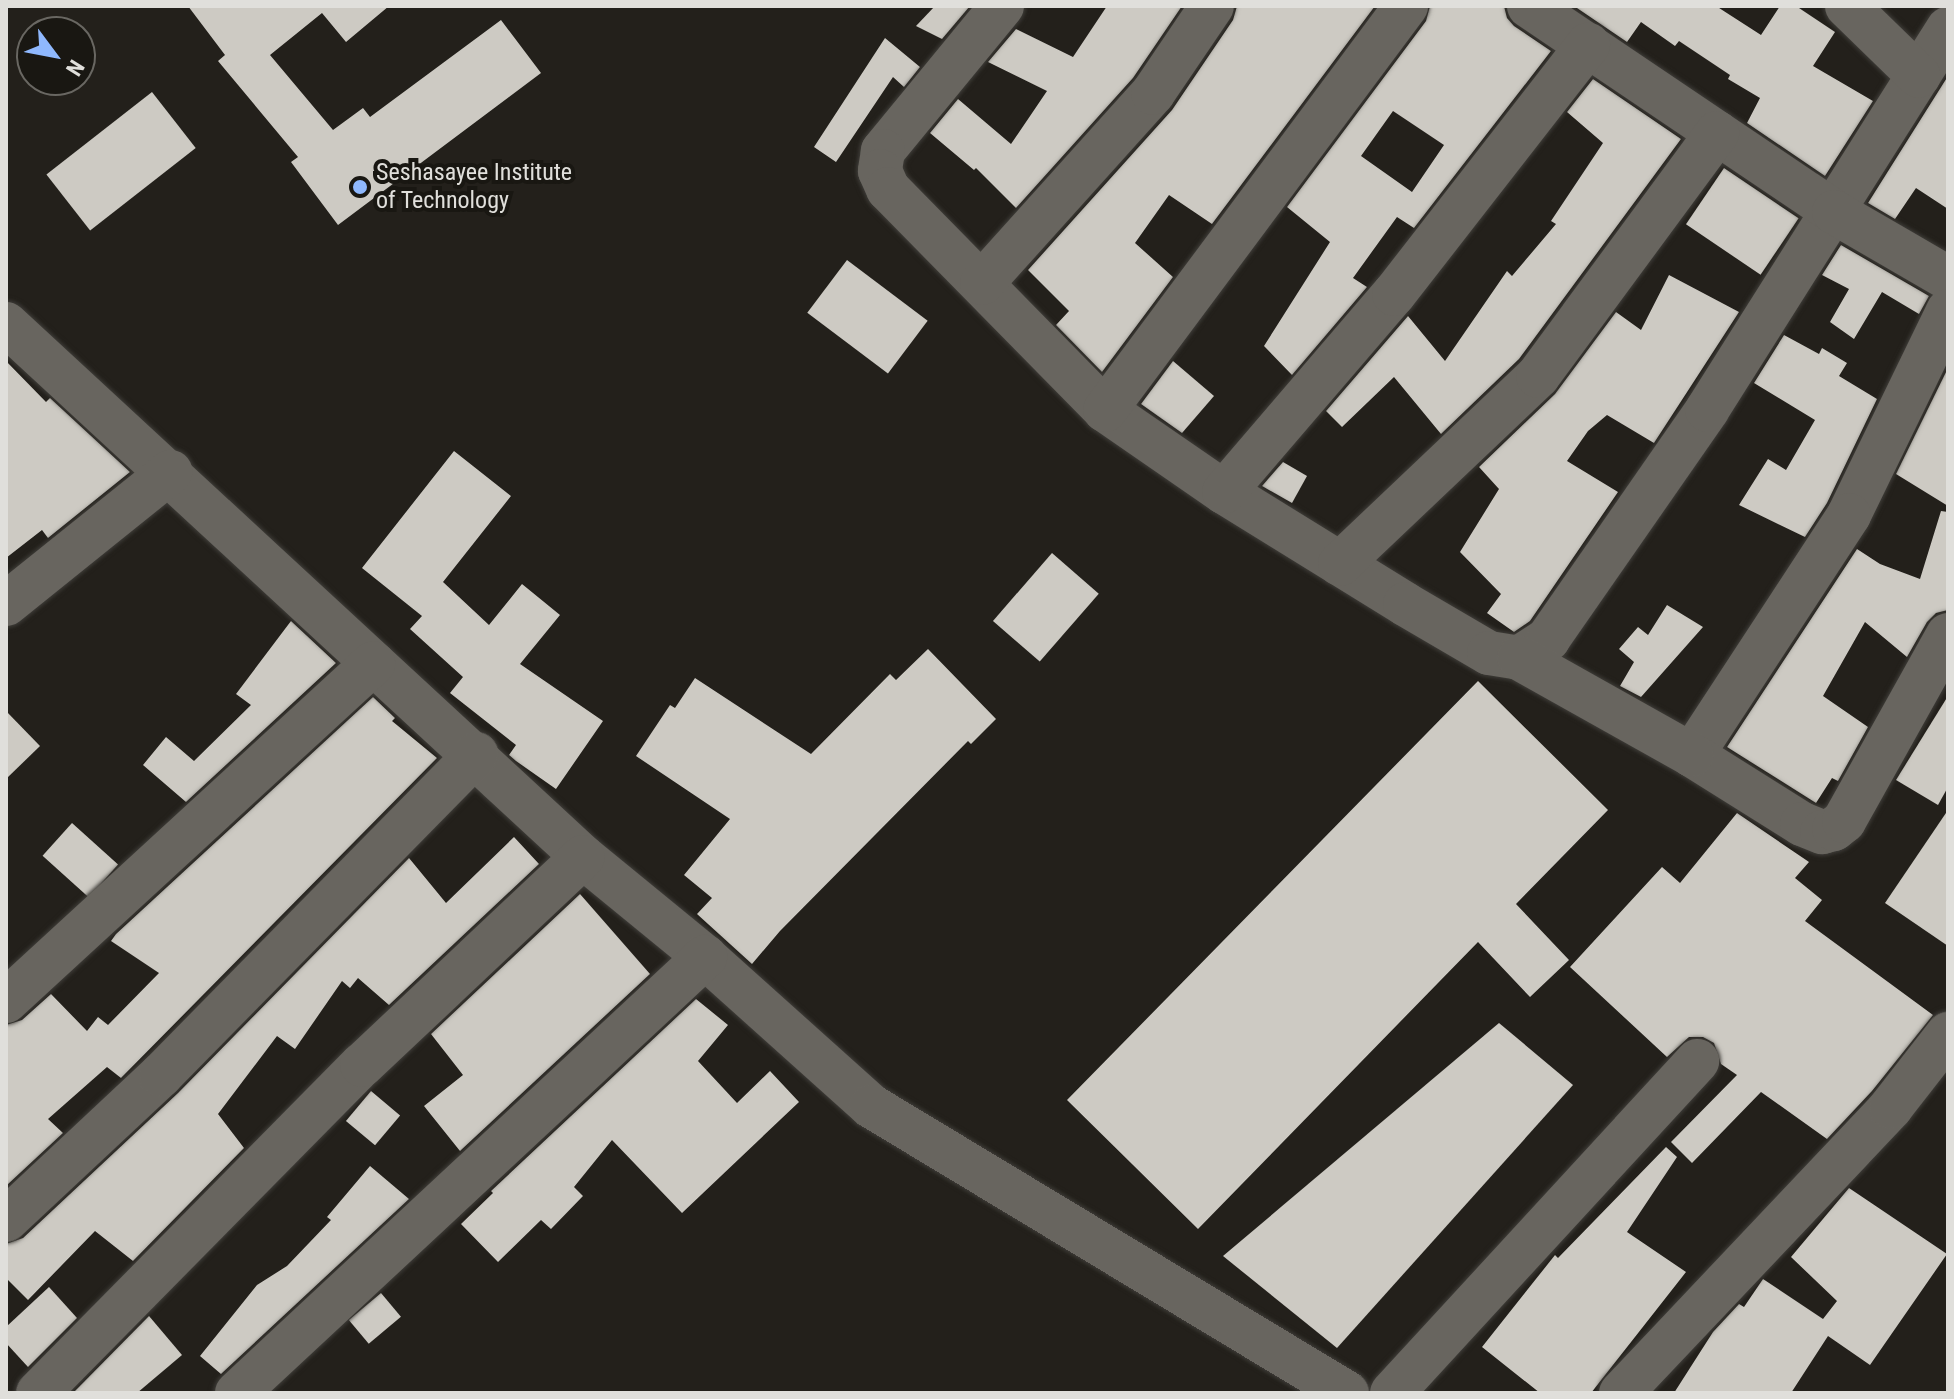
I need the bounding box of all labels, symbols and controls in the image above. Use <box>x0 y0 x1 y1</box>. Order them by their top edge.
north arrow <box>16 16 96 96</box>
text: N <box>61 56 89 80</box>
place label: Seshasayee Institute of Technology <box>376 159 572 215</box>
marker: Seshasayee Institute of Technology <box>351 178 369 196</box>

